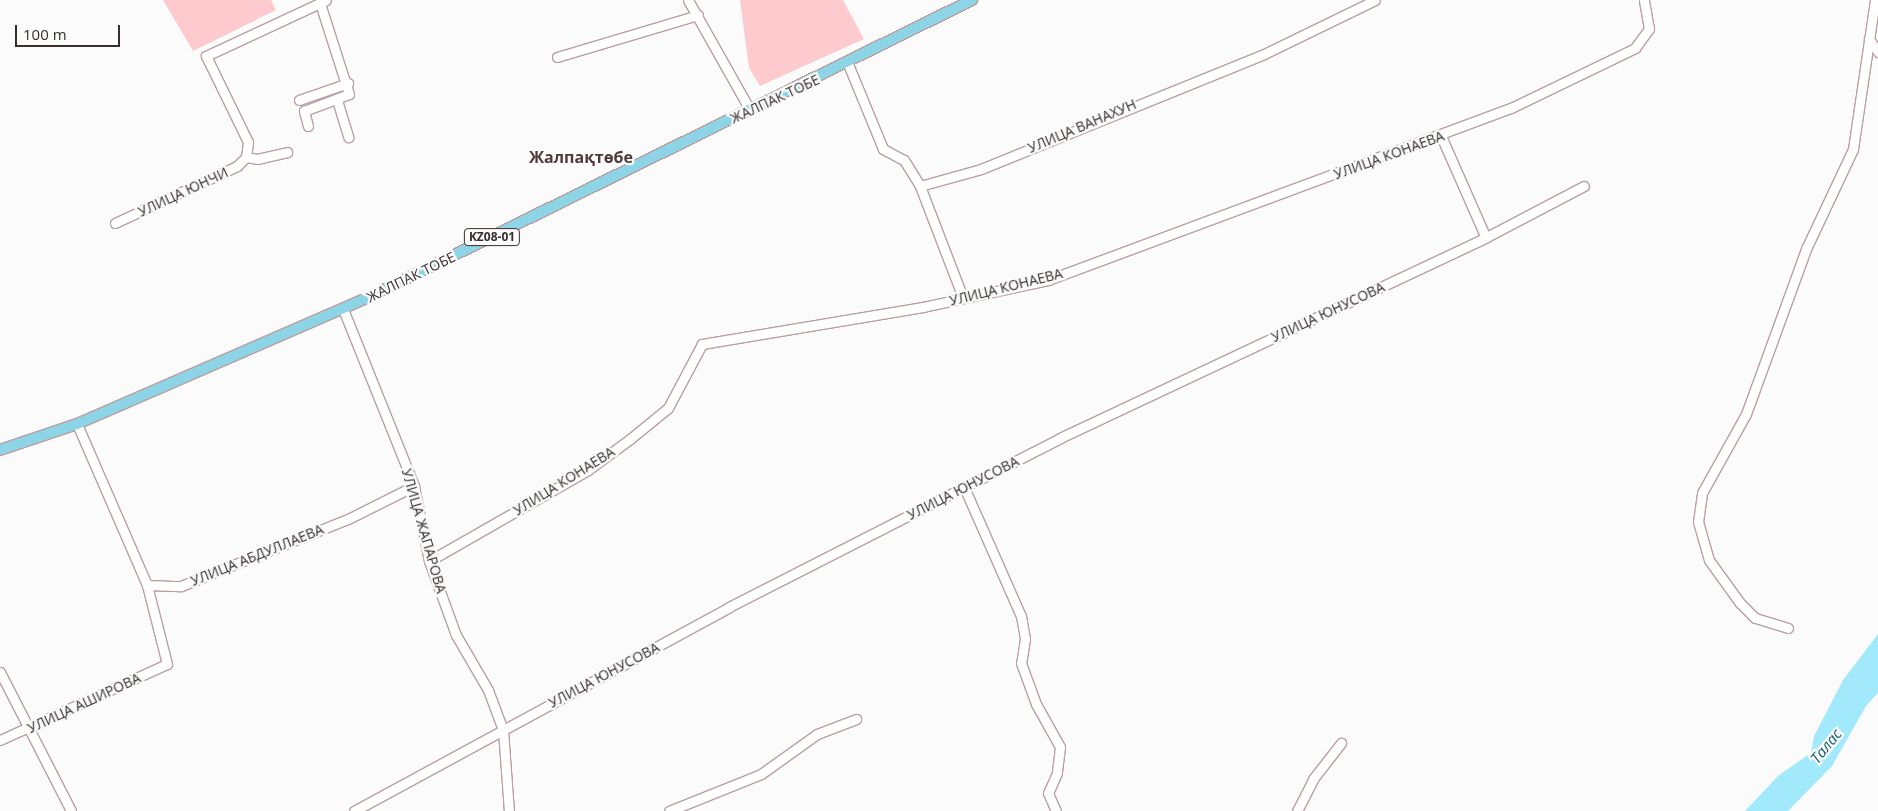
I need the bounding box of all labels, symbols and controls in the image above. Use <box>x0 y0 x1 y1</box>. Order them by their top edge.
scale bar <box>18 15 122 47</box>
text: 100 m <box>23 24 67 44</box>
street label: ЖАЛПАК ТОБЕ <box>728 71 822 127</box>
street label: УЛИЦА ВАНАХУН <box>1025 96 1139 156</box>
street label: УЛИЦА КОНАЕВА <box>1332 127 1446 183</box>
district label: Жалпақтөбе <box>529 147 633 167</box>
street label: УЛИЦА ЮНЧИ <box>135 164 231 220</box>
road number: KZ08-01 <box>463 228 521 246</box>
street label: ЖАЛПАК ТОБЕ <box>364 248 458 306</box>
street label: УЛИЦА КОНАЕВА <box>948 265 1064 309</box>
street label: УЛИЦА ЮНУСОВА <box>1269 278 1387 346</box>
street label: УЛИЦА КОНАЕВА <box>510 443 618 519</box>
street label: УЛИЦА ЮНУСОВА <box>904 453 1022 523</box>
street label: УЛИЦА ЖАПАРОВА <box>398 467 450 595</box>
street label: УЛИЦА АБДУЛЛАЕВА <box>188 521 326 589</box>
street label: УЛИЦА ЮНУСОВА <box>546 639 662 711</box>
street label: УЛИЦА АШИРОВА <box>25 669 143 737</box>
water label: Талас <box>1807 725 1845 767</box>

